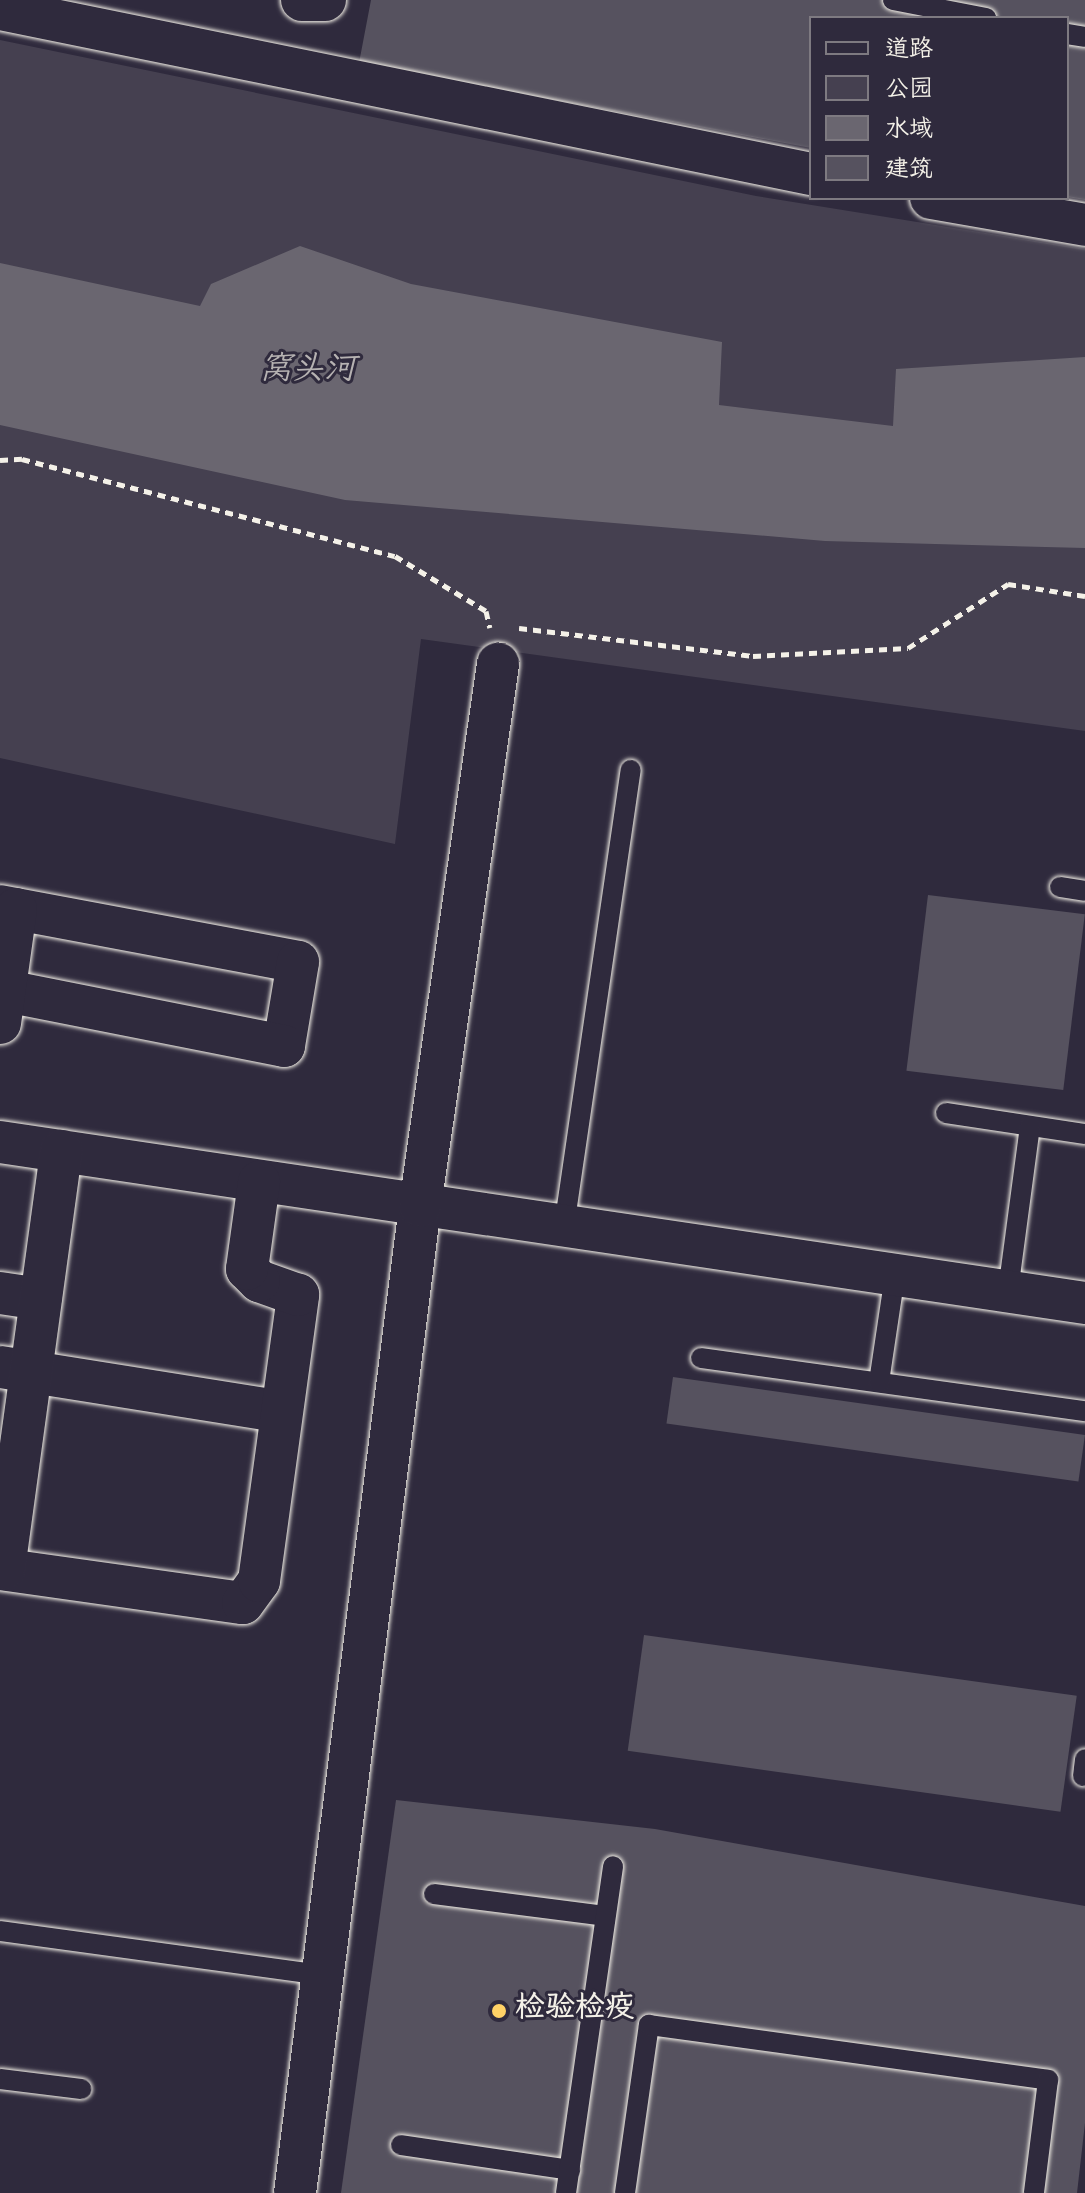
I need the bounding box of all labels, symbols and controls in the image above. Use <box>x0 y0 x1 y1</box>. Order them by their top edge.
legend <box>809 16 1069 200</box>
text: 道路 <box>885 37 933 66</box>
text: 公园 <box>885 77 933 106</box>
text: 水域 <box>885 117 933 146</box>
text: 建筑 <box>885 157 933 186</box>
water label: 窝头河 <box>260 353 356 391</box>
place label: 检验检疫 <box>515 1993 635 2029</box>
marker: 检验检疫 <box>490 2002 508 2020</box>

